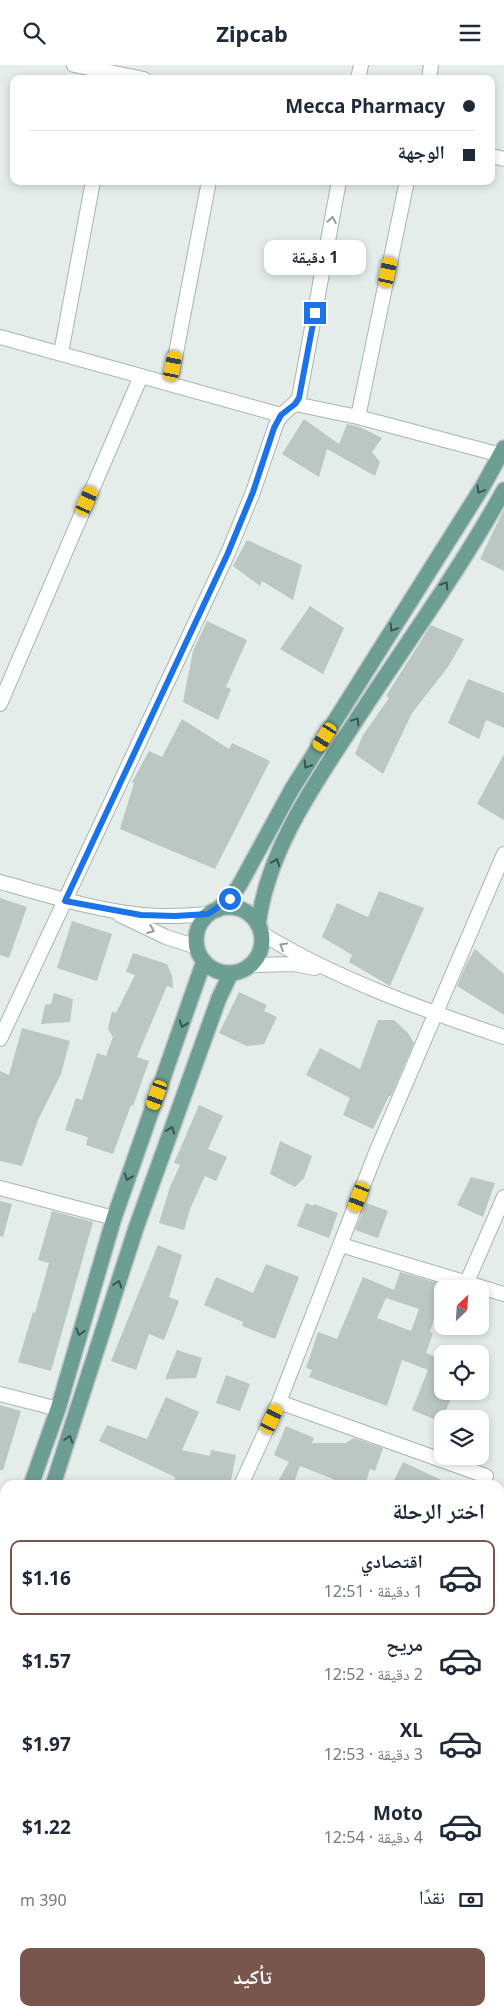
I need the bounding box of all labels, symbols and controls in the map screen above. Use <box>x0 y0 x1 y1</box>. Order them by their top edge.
text: Zipcab <box>216 18 288 48</box>
icon: search <box>20 19 48 47</box>
icon: menu <box>456 19 484 47</box>
text: Mecca Pharmacy <box>285 93 445 119</box>
text: الوجهة <box>397 139 445 165</box>
one-way arrow <box>326 216 336 224</box>
callout: 1 دقيقة <box>264 241 366 275</box>
text: 1 دقيقة <box>292 246 338 268</box>
car <box>377 256 398 288</box>
route end <box>304 302 326 324</box>
car <box>162 350 183 382</box>
car <box>74 484 99 518</box>
one-way arrow <box>477 485 487 494</box>
one-way arrow <box>439 581 449 590</box>
one-way arrow <box>390 623 400 632</box>
one-way arrow <box>349 717 359 726</box>
car <box>310 720 339 754</box>
one-way arrow <box>303 760 313 769</box>
one-way arrow <box>270 858 280 866</box>
route start <box>219 888 241 910</box>
one-way arrow <box>147 925 155 935</box>
one-way arrow <box>280 943 289 953</box>
one-way arrow <box>179 1019 189 1027</box>
car <box>144 1078 169 1112</box>
one-way arrow <box>165 1127 175 1135</box>
one-way arrow <box>124 1172 134 1181</box>
car <box>346 1180 371 1214</box>
one-way arrow <box>112 1280 122 1289</box>
north arrow <box>434 1280 489 1335</box>
map controls <box>434 1280 489 1465</box>
one-way arrow <box>76 1327 86 1336</box>
button: locate <box>434 1345 489 1400</box>
car <box>258 1402 285 1436</box>
button: layers <box>434 1410 489 1465</box>
one-way arrow <box>63 1435 73 1443</box>
text: اختر الرحلة <box>393 1495 485 1525</box>
text: اقتصادي <box>361 1548 423 1574</box>
icon: car <box>438 1555 483 1600</box>
text: $1.16 <box>22 1565 71 1591</box>
text: 1 دقيقة · 12:51 <box>324 1580 423 1602</box>
text: مريح <box>386 1631 423 1657</box>
icon: car <box>438 1638 483 1683</box>
text: $1.57 <box>22 1648 71 1674</box>
text: 2 دقيقة · 12:52 <box>324 1663 423 1685</box>
text: XL <box>400 1717 423 1743</box>
icon: car <box>438 1721 483 1766</box>
text: $1.97 <box>22 1731 71 1757</box>
text: 3 دقيقة · 12:53 <box>324 1743 423 1765</box>
text: Moto <box>373 1800 423 1826</box>
icon: car <box>438 1804 483 1849</box>
text: $1.22 <box>22 1814 71 1840</box>
text: 4 دقيقة · 12:54 <box>324 1826 423 1848</box>
text: نقدًا <box>419 1884 445 1910</box>
icon: cash <box>457 1886 485 1914</box>
text: 390 m <box>20 1889 67 1911</box>
button: تأكيد <box>20 1948 485 2006</box>

